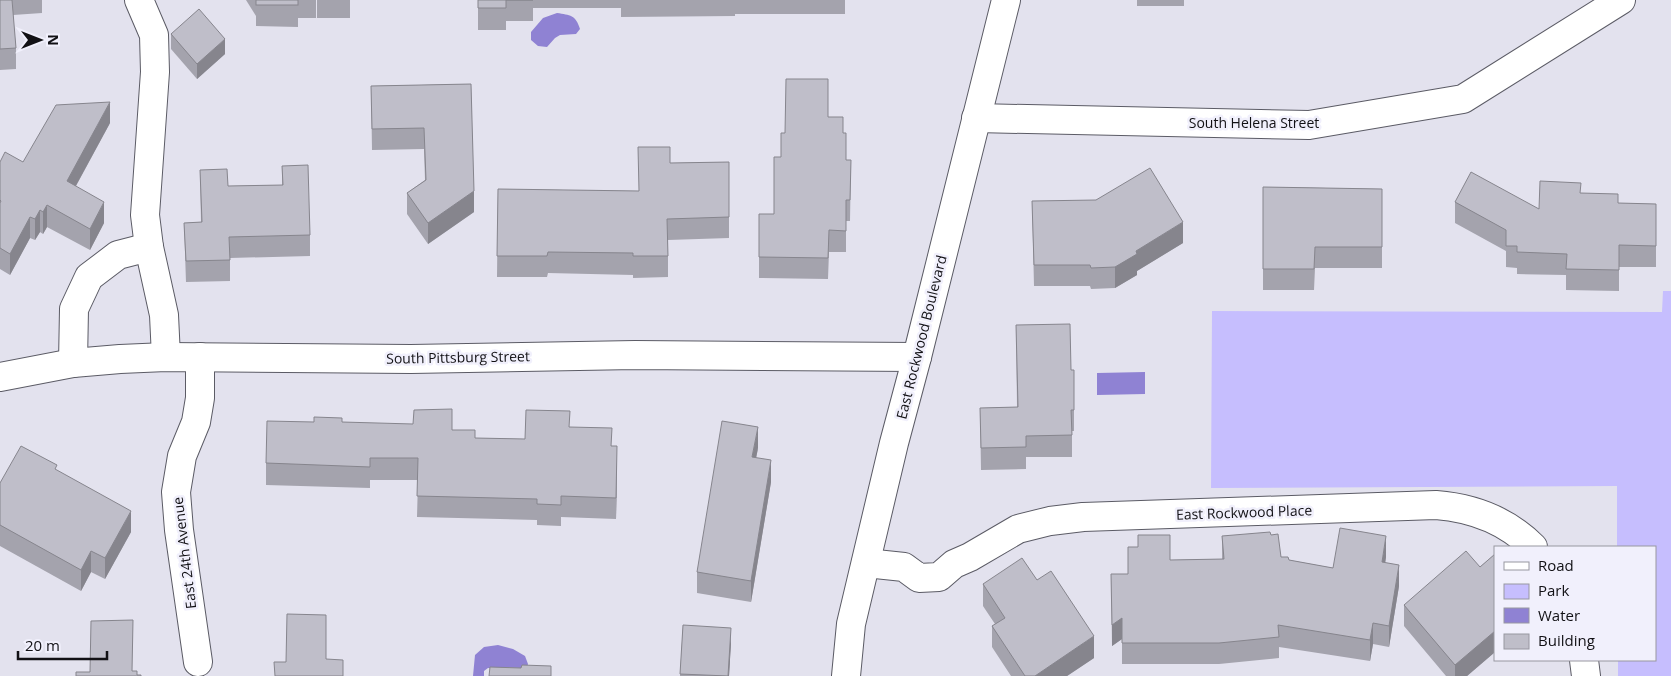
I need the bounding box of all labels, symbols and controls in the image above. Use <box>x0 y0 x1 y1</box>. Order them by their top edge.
north arrow <box>15 15 65 65</box>
text: N <box>44 34 63 46</box>
street label: South Helena Street <box>1189 113 1319 132</box>
street label: East Rockwood Boulevard <box>891 253 951 421</box>
street label: South Pittsburg Street <box>386 346 530 368</box>
street label: East 24th Avenue <box>168 496 200 610</box>
street label: East Rockwood Place <box>1176 500 1313 524</box>
legend <box>1494 546 1656 661</box>
text: Road <box>1538 555 1574 575</box>
text: Park <box>1538 580 1569 600</box>
text: Water <box>1538 605 1580 625</box>
scale bar <box>18 628 106 660</box>
text: Building <box>1538 630 1595 650</box>
text: 20 m <box>25 635 60 655</box>

